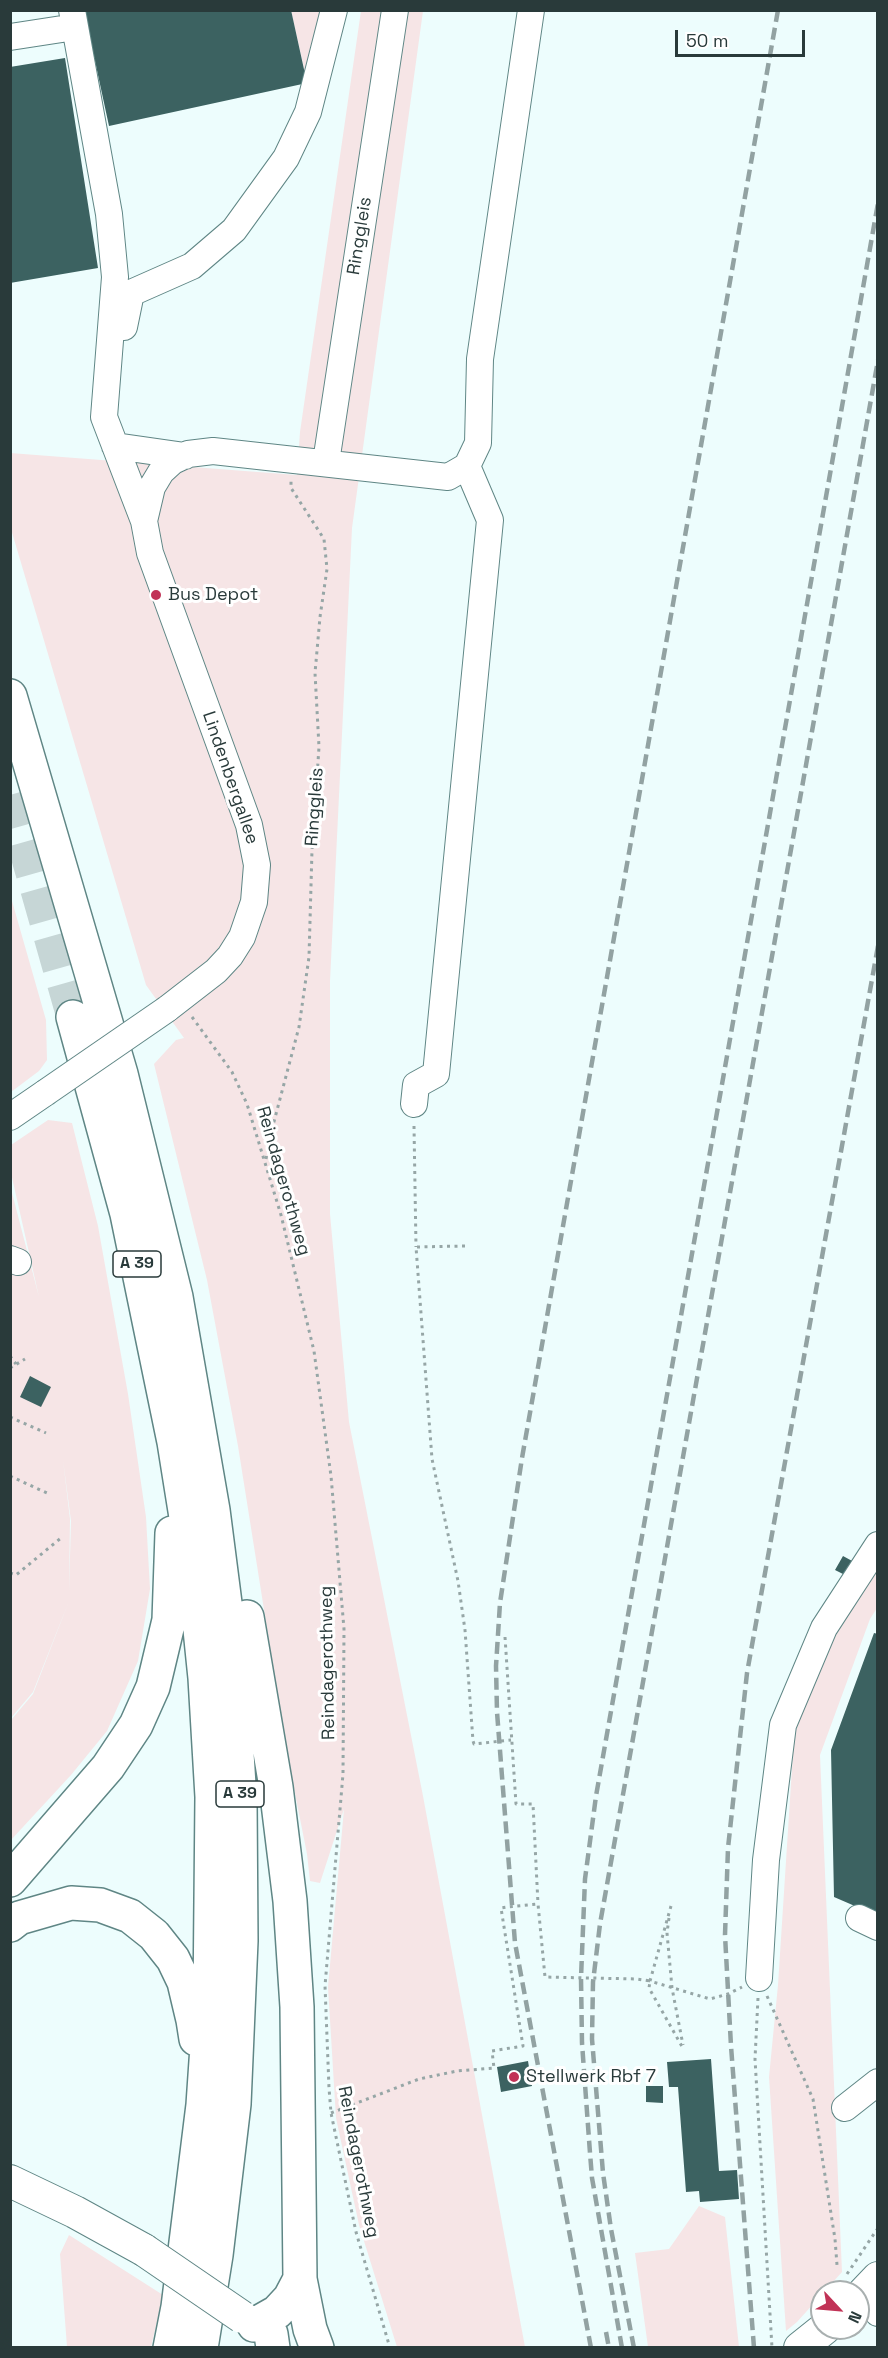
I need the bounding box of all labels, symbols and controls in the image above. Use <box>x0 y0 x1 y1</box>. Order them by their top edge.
scale bar <box>678 18 808 56</box>
text: 50 m <box>686 29 728 52</box>
street label: Ringgleis <box>343 195 377 277</box>
place label: Bus Depot <box>168 584 258 606</box>
marker: Bus Depot <box>149 588 163 602</box>
street label: Lindenbergallee <box>197 709 263 847</box>
street label: Ringgleis <box>301 767 329 847</box>
street label: Reindagerothweg <box>251 1104 315 1258</box>
road number: A 39 <box>113 1251 161 1277</box>
street label: Reindagerothweg <box>316 1586 340 1740</box>
road number: A 39 <box>216 1781 264 1807</box>
place label: Stellwerk Rbf 7 <box>526 2066 656 2088</box>
marker: Stellwerk Rbf 7 <box>507 2070 521 2084</box>
street label: Reindagerothweg <box>333 2084 383 2240</box>
north arrow <box>810 2280 870 2340</box>
text: N <box>843 2308 867 2327</box>

